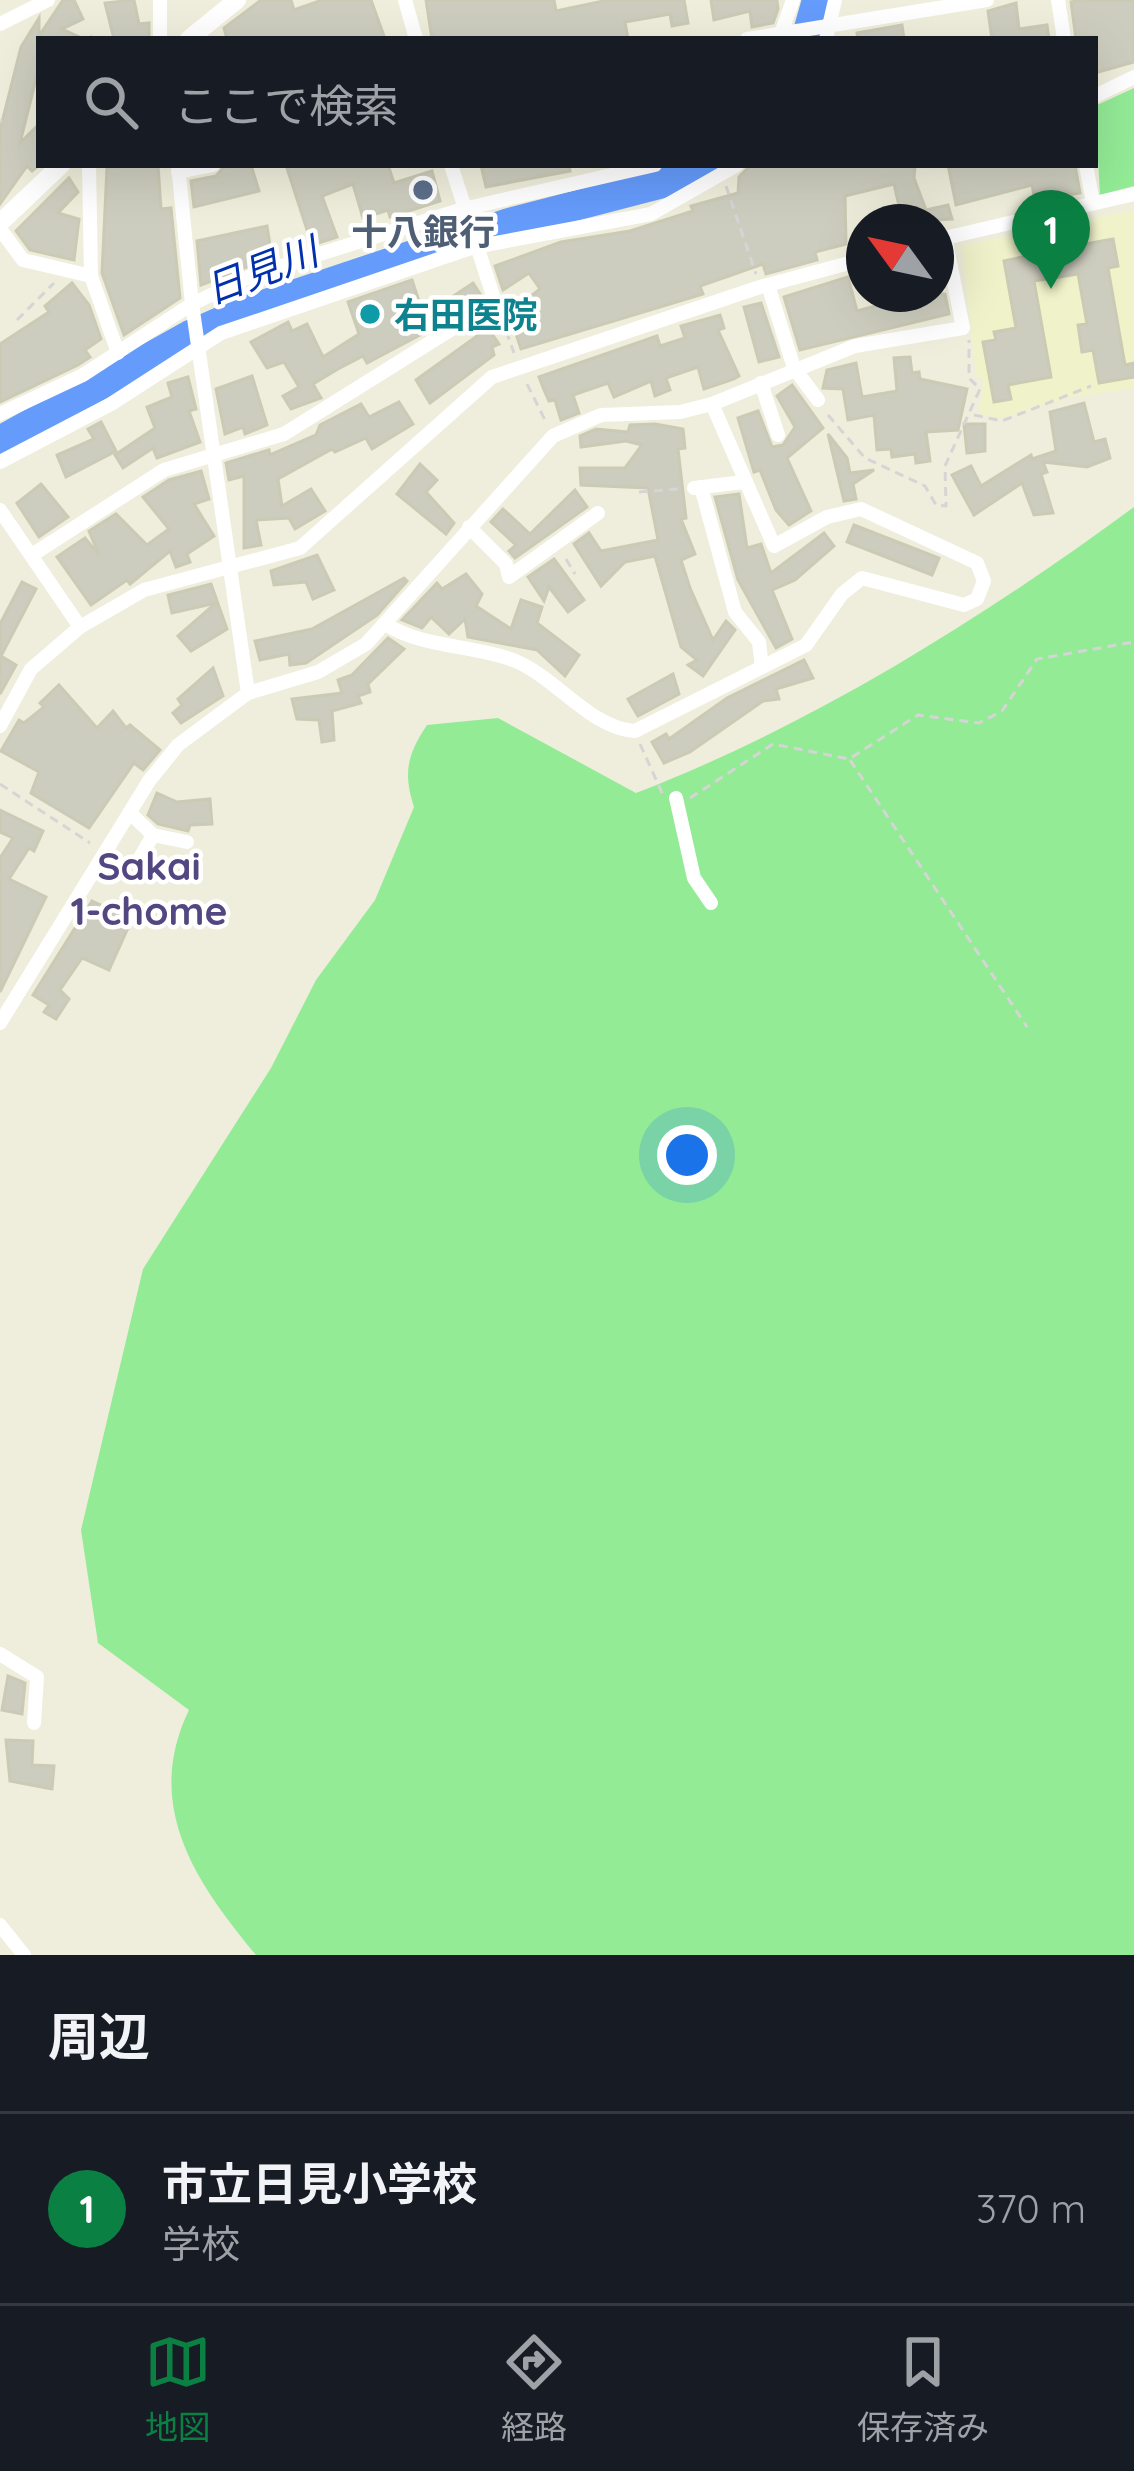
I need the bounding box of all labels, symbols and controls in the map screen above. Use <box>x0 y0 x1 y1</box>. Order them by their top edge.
search box <box>36 36 1098 168</box>
icon: search <box>78 69 144 135</box>
text: ここで検索 <box>174 77 399 133</box>
marker: 十八銀行 <box>410 177 436 203</box>
pin: 1 <box>1012 190 1090 289</box>
north arrow <box>846 204 954 312</box>
place label: 十八銀行 <box>351 209 495 254</box>
water label: 日見川 <box>198 225 328 314</box>
place label: 右田医院 <box>394 292 538 337</box>
marker: 右田医院 <box>357 301 383 327</box>
district label: Sakai 1-chome <box>70 841 228 935</box>
your location <box>657 1125 717 1185</box>
text: 周辺 <box>48 2004 150 2068</box>
text: 市立日見小学校 <box>162 2155 477 2211</box>
text: 1 <box>79 2184 95 2233</box>
text: 370 m <box>976 2184 1086 2233</box>
text: 学校 <box>162 2219 240 2268</box>
tab: 地図 <box>145 2329 211 2449</box>
tab: 経路 <box>501 2329 567 2449</box>
tab: 保存済み <box>857 2329 989 2449</box>

